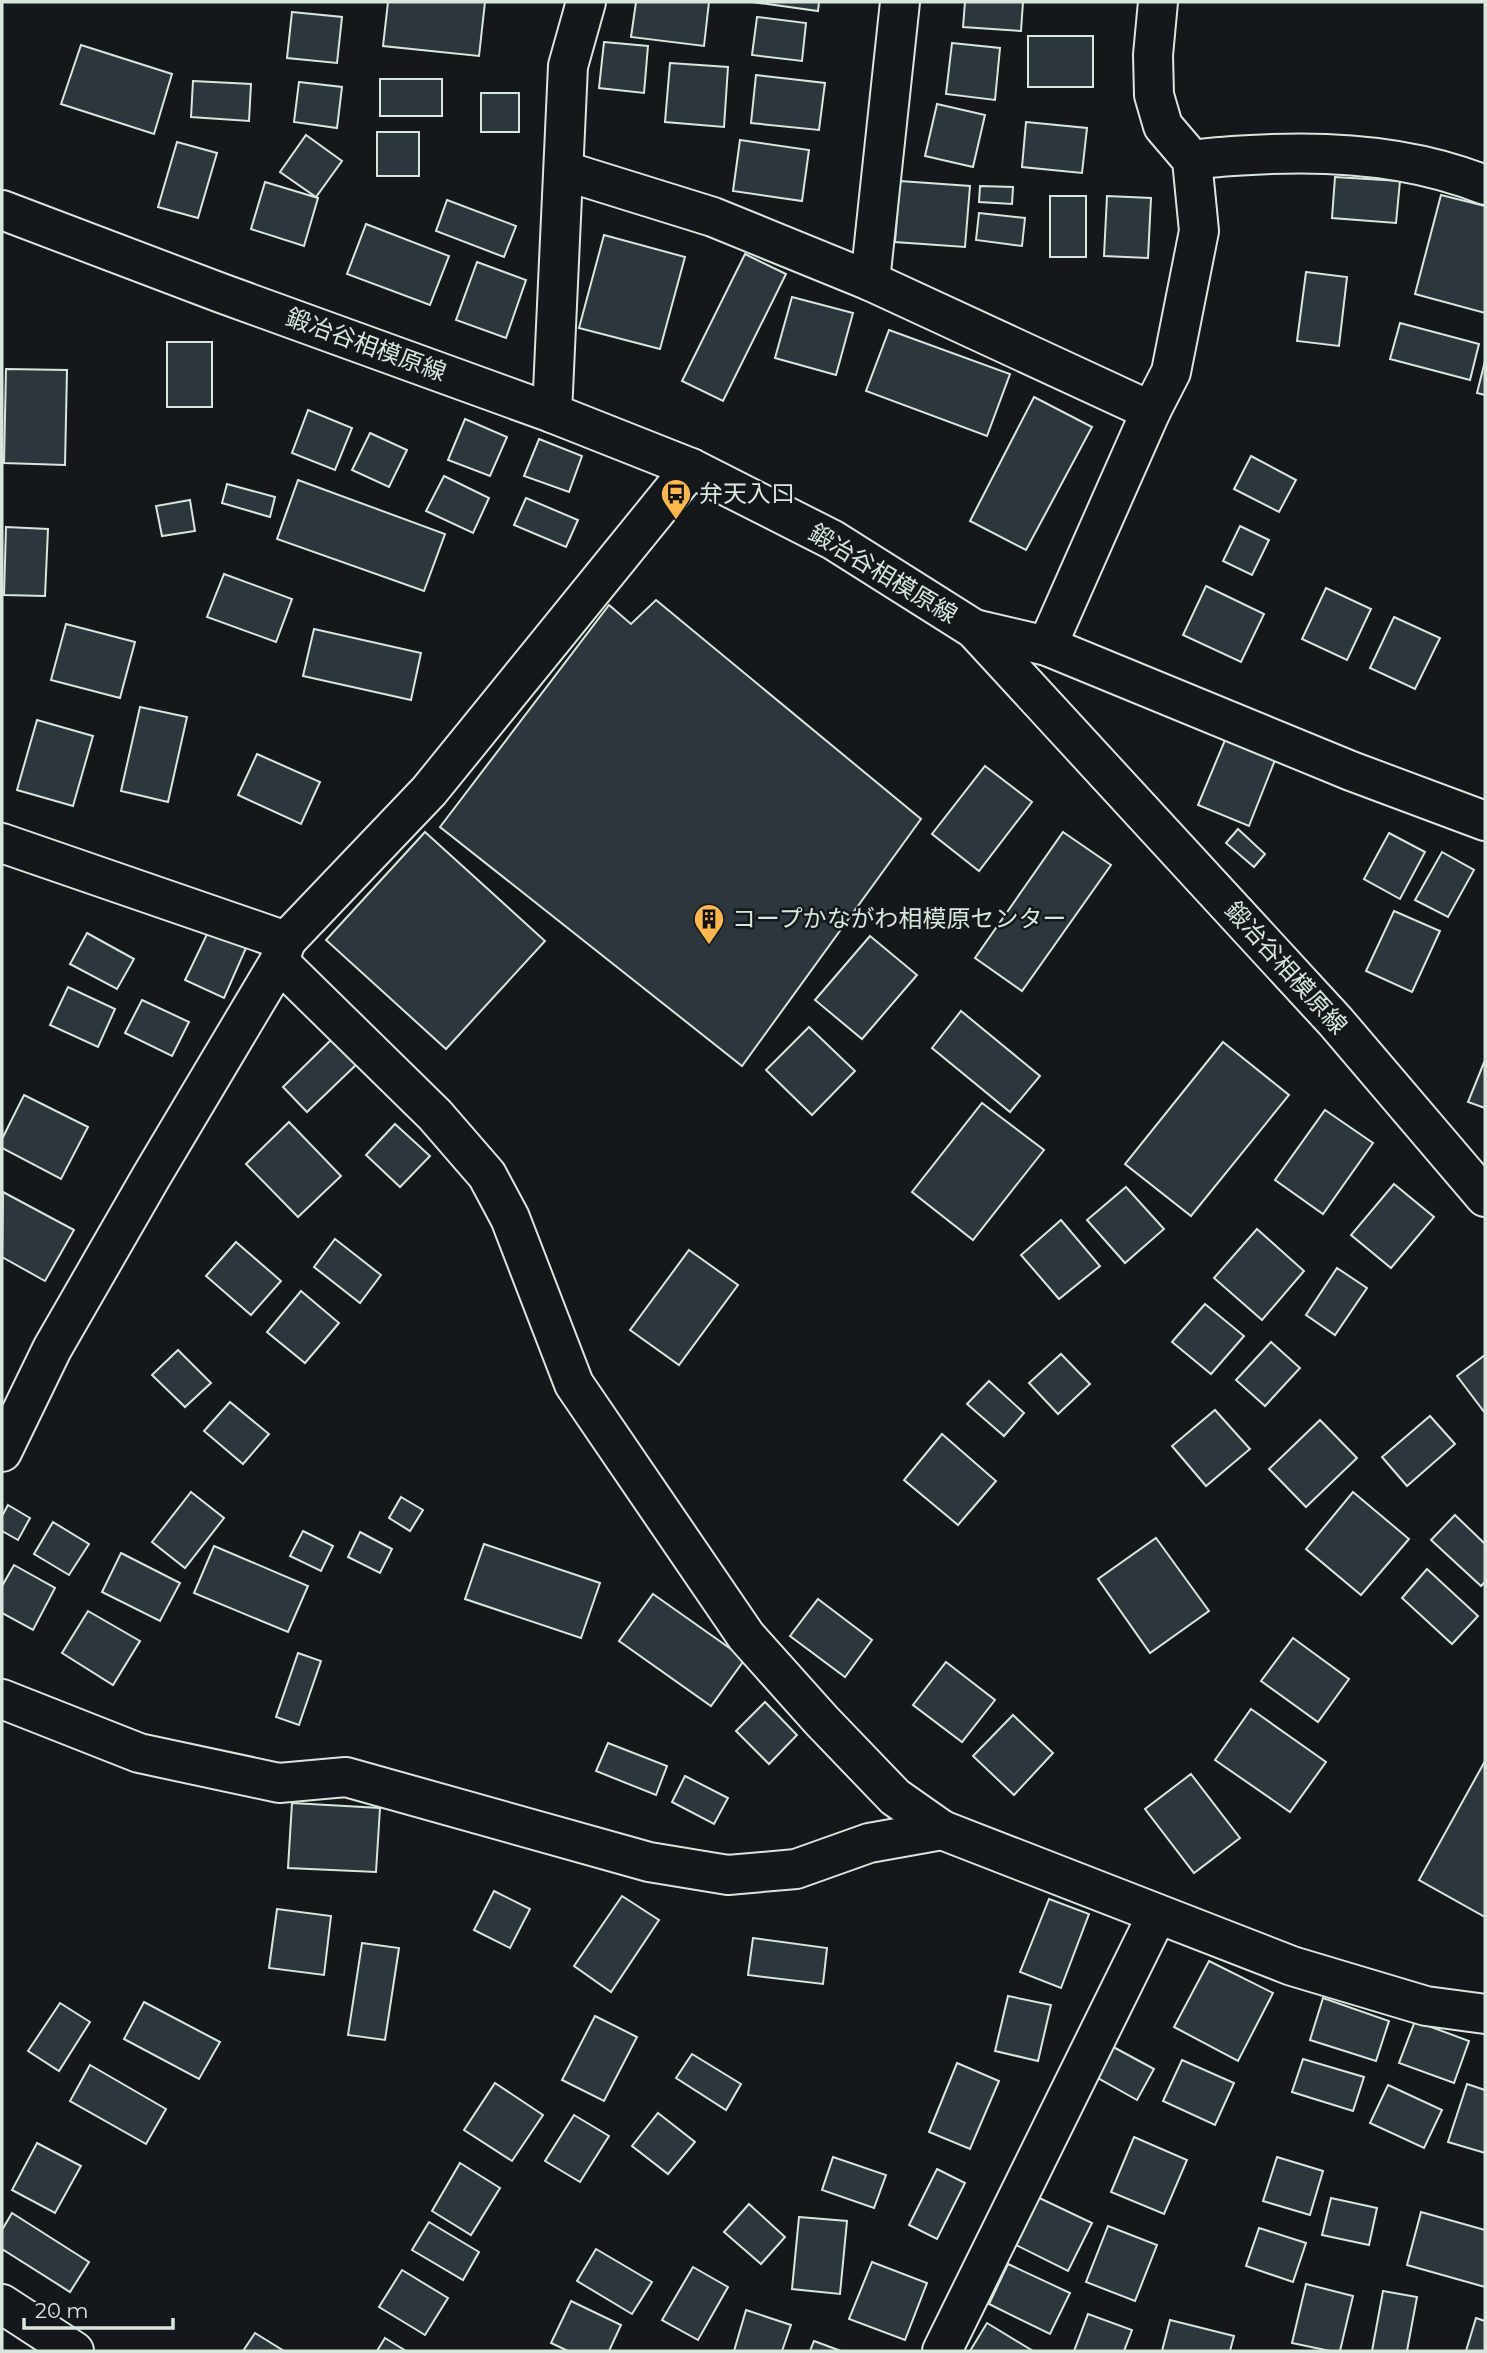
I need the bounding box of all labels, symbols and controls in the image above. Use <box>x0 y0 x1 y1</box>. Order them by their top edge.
street label: 鍛冶谷相模原線 <box>282 302 450 387</box>
bus stop icon: 弁天入口 <box>659 477 693 521</box>
place label: 弁天入口 <box>699 479 795 508</box>
street label: 鍛冶谷相模原線 <box>804 518 963 629</box>
street label: 鍛冶谷相模原線 <box>1219 896 1353 1040</box>
building icon: コープかながわ相模原センター <box>692 902 726 946</box>
place label: コープかながわ相模原センター <box>732 904 1067 933</box>
scale bar <box>24 2286 173 2330</box>
text: 20 m <box>35 2298 89 2323</box>

